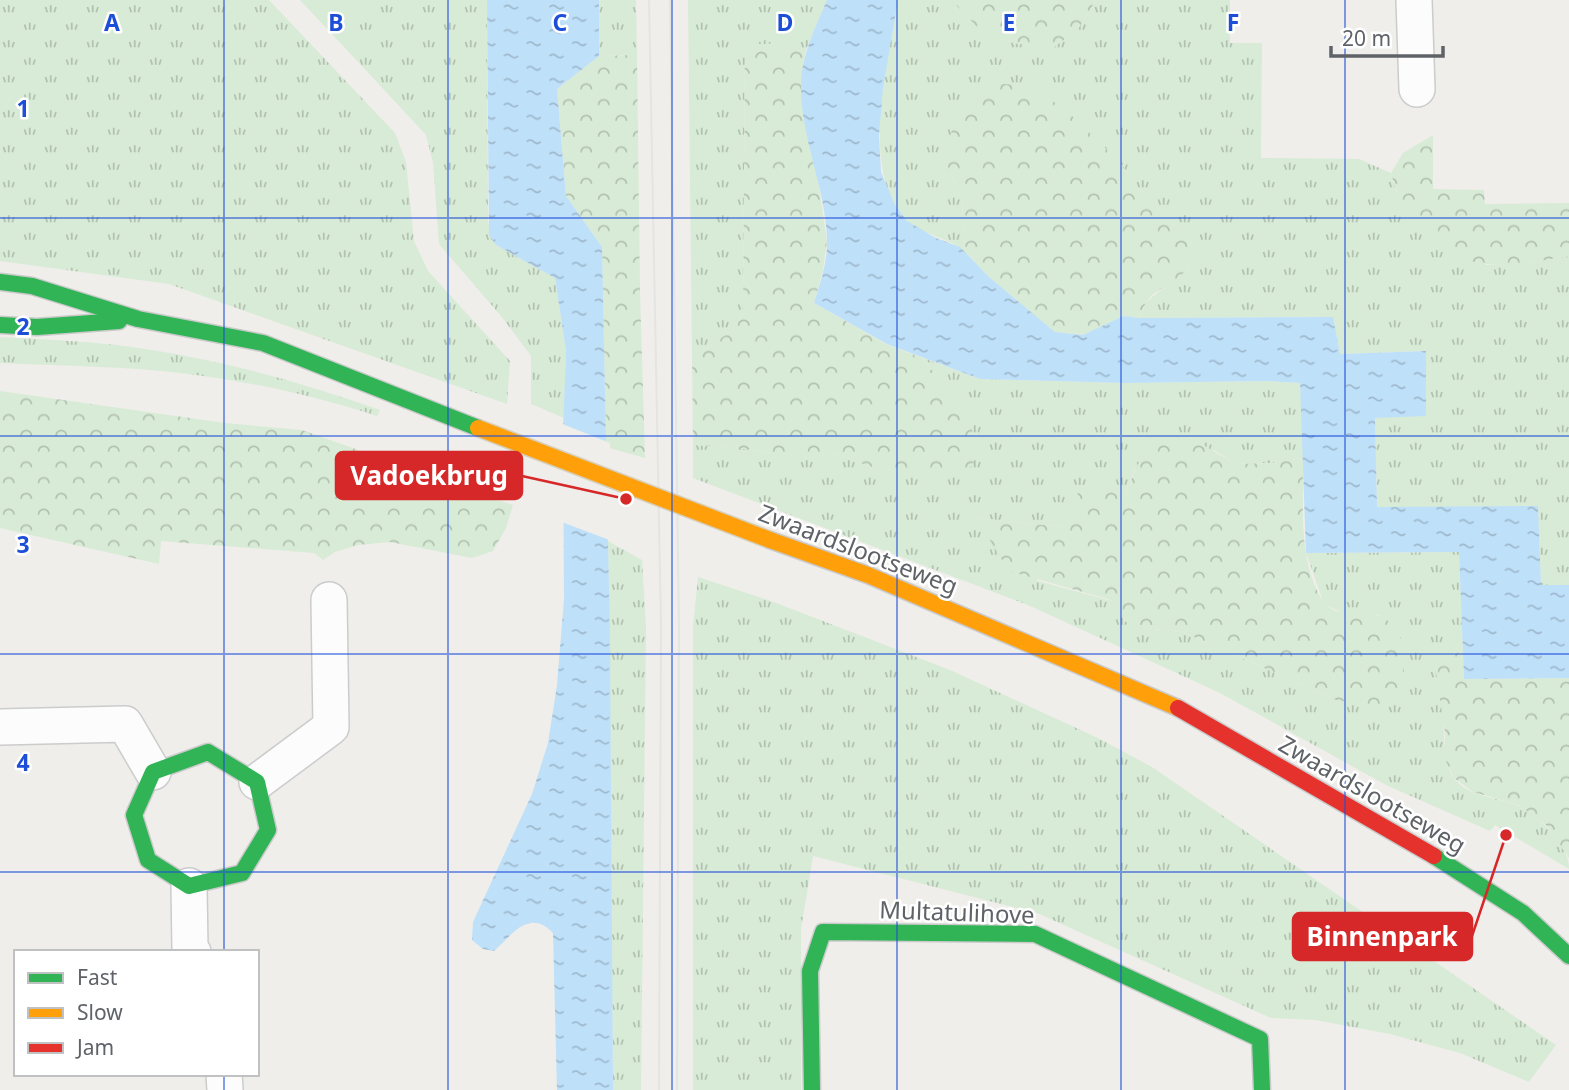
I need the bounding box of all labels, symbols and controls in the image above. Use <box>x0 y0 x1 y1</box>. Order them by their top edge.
text: A <box>104 6 120 38</box>
text: B <box>328 6 344 38</box>
text: C <box>553 6 568 38</box>
text: D <box>777 6 793 38</box>
text: E <box>1003 6 1015 38</box>
text: F <box>1227 6 1239 38</box>
scale bar <box>1331 14 1443 58</box>
text: 20 m <box>1342 24 1391 52</box>
text: 1 <box>16 92 30 124</box>
text: 2 <box>16 310 30 342</box>
callout: Vadoekbrug <box>336 452 522 499</box>
text: Vadoekbrug <box>350 457 508 493</box>
street label: Zwaardslootseweg <box>754 495 963 602</box>
text: 3 <box>16 528 30 560</box>
street label: Zwaardslootseweg <box>1273 727 1472 861</box>
text: 4 <box>16 746 30 778</box>
street label: Multatulihove <box>879 892 1035 931</box>
callout: Binnenpark <box>1293 913 1472 960</box>
text: Binnenpark <box>1306 918 1458 954</box>
legend <box>14 950 259 1076</box>
text: Fast <box>77 963 118 991</box>
text: Slow <box>77 998 123 1026</box>
text: Jam <box>75 1033 114 1061</box>

